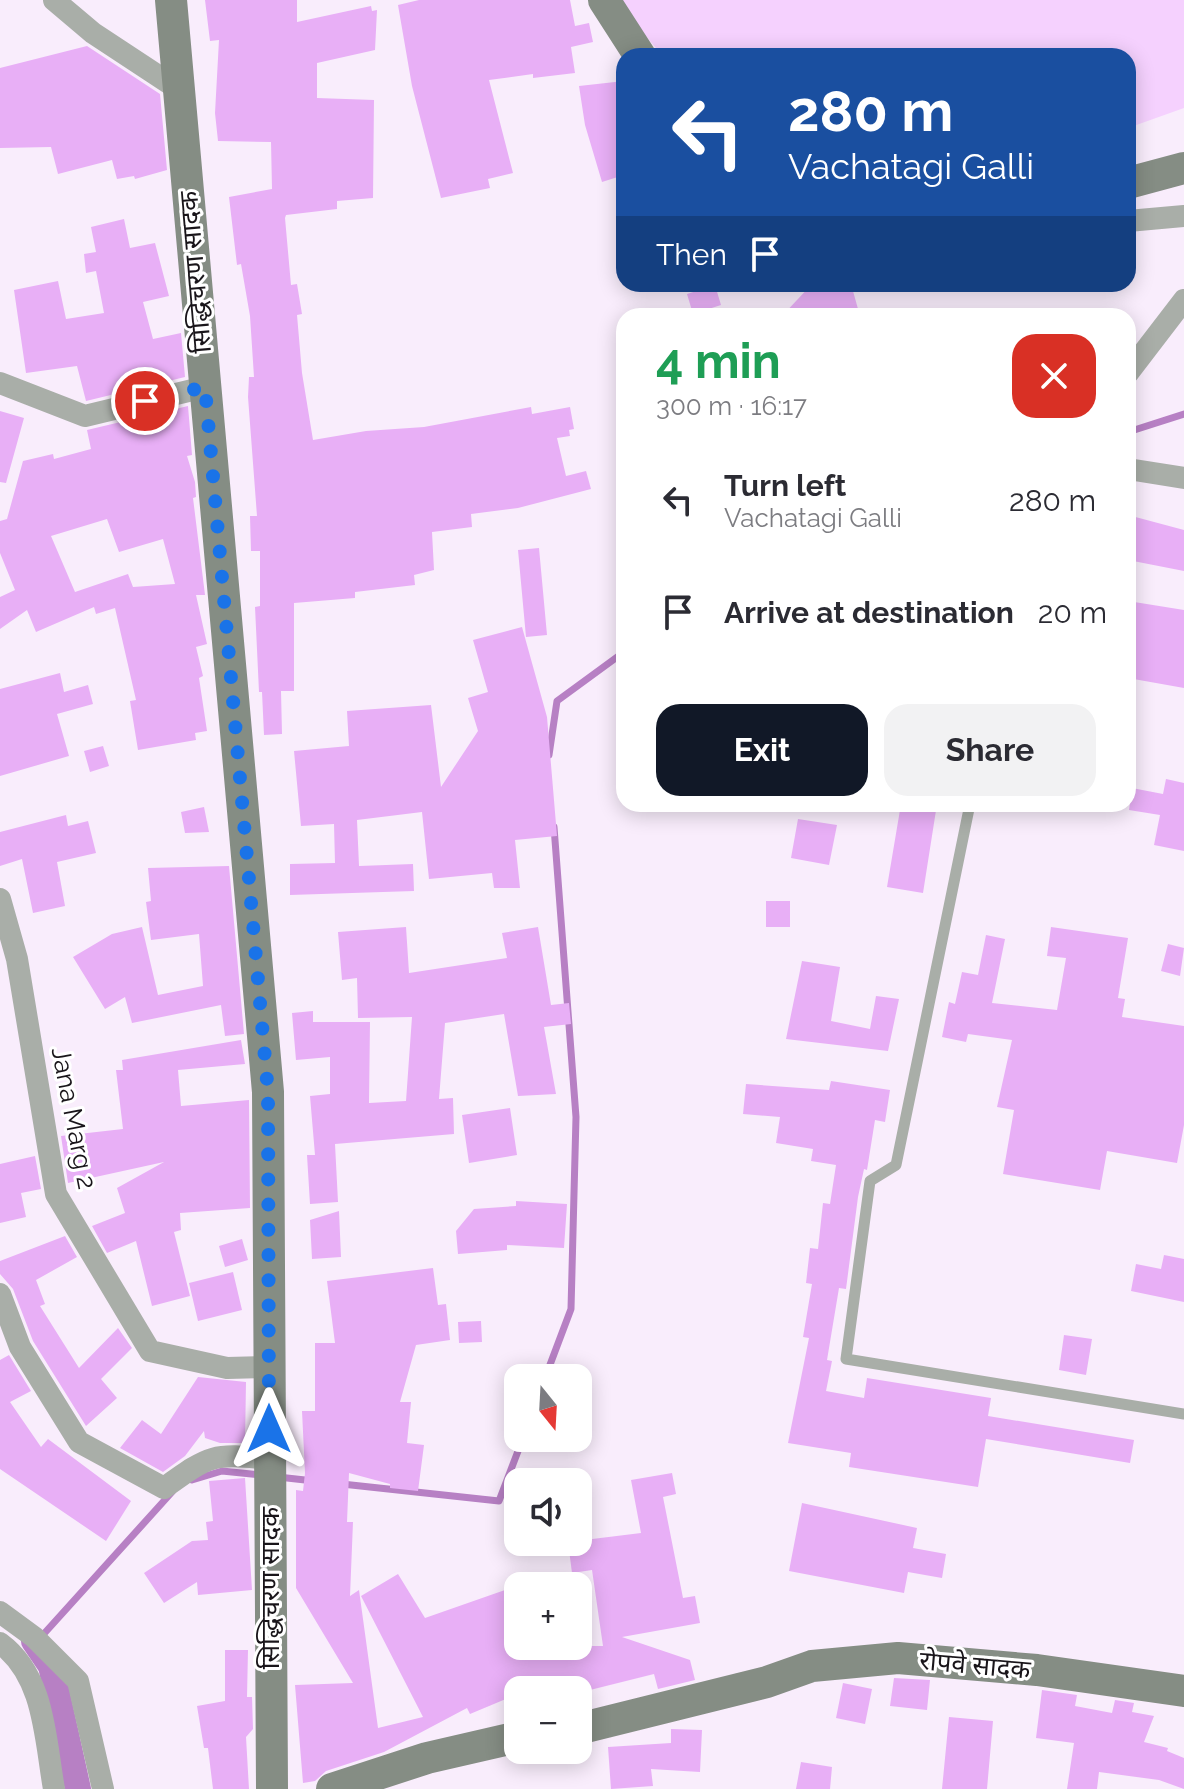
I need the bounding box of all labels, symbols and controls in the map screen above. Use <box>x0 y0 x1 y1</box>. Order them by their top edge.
text: 280 m <box>788 78 953 144</box>
icon: left <box>656 80 760 184</box>
text: Vachatagi Galli <box>788 145 1034 187</box>
street label: सिद्धिचरण सादक <box>173 189 217 354</box>
icon: arrive <box>743 232 787 276</box>
text: Then <box>656 237 727 272</box>
text: 4 min <box>656 333 781 389</box>
button: close <box>1012 334 1096 418</box>
pin <box>111 367 179 435</box>
icon: arrive <box>123 379 167 423</box>
text: 300 m · 16:17 <box>656 391 807 421</box>
text: Turn left <box>724 468 846 503</box>
icon: left <box>656 478 700 522</box>
text: 280 m <box>1009 483 1096 518</box>
text: Vachatagi Galli <box>724 503 902 533</box>
icon: arrive <box>656 590 700 634</box>
text: Arrive at destination <box>724 595 1014 630</box>
text: 20 m <box>1038 595 1107 630</box>
button: Exit <box>656 704 868 796</box>
button: Share <box>884 704 1096 796</box>
street label: Jana Marg 2 <box>46 1044 102 1192</box>
north arrow <box>504 1364 592 1452</box>
map controls <box>504 1364 592 1764</box>
position arrow <box>227 1387 311 1471</box>
button: sound <box>504 1468 592 1556</box>
street label: सिद्धिचरण सादक <box>255 1506 285 1669</box>
button: + <box>504 1572 592 1660</box>
street label: रोपवे सादक <box>918 1645 1033 1685</box>
button: − <box>504 1676 592 1764</box>

